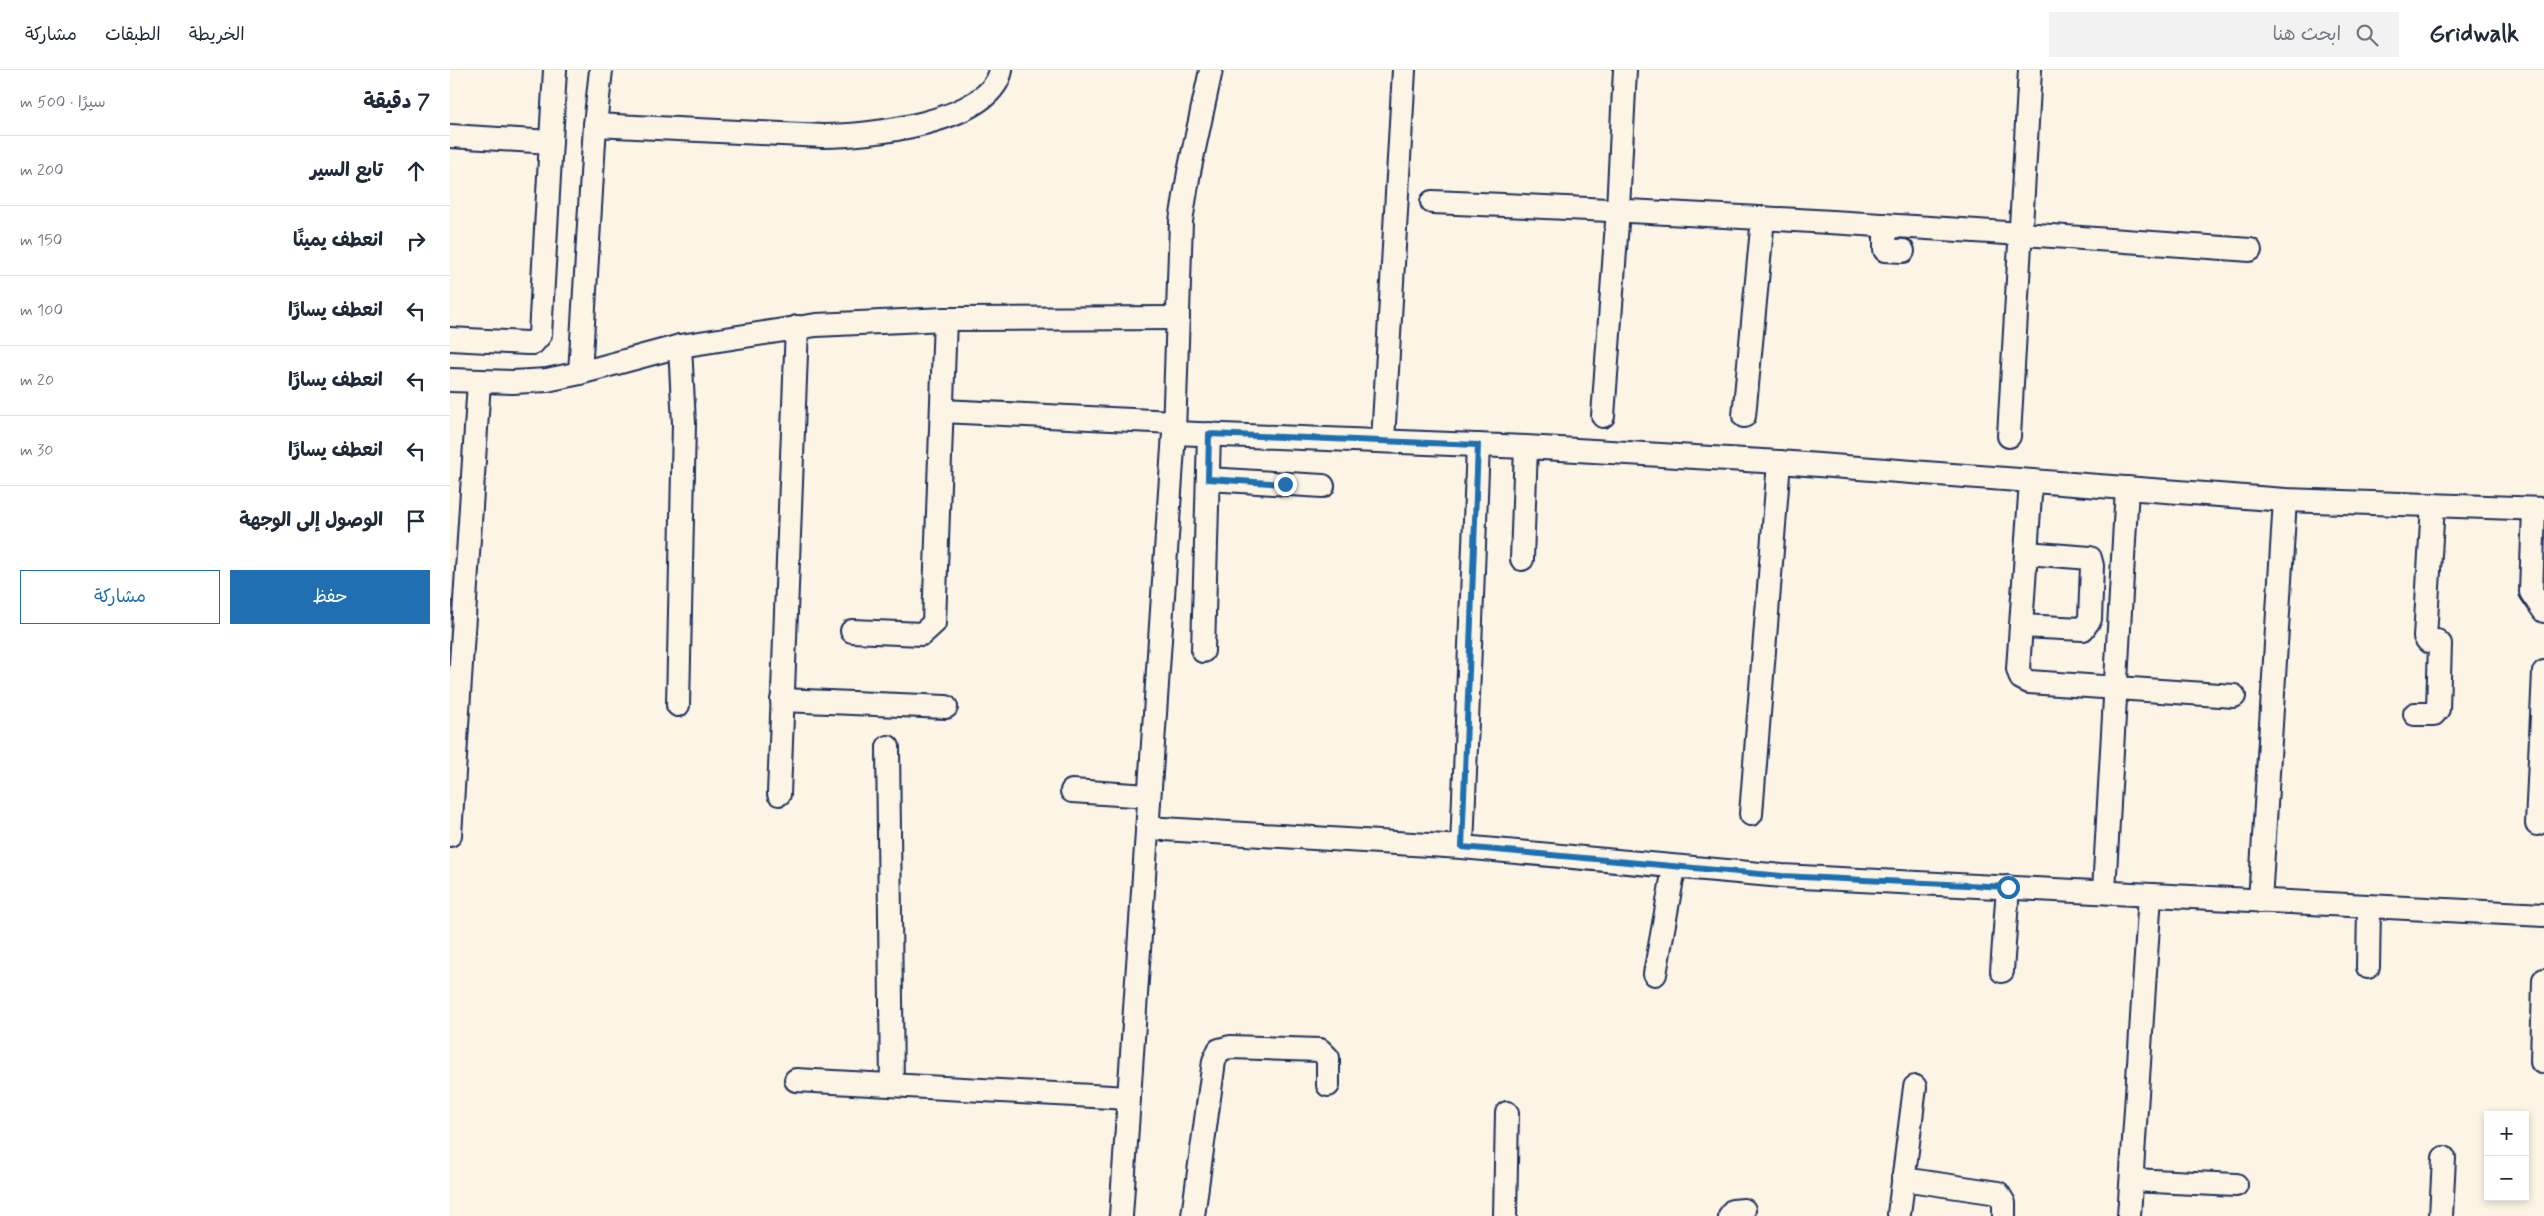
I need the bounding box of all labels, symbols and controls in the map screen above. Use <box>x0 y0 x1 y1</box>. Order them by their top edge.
search box <box>2049 12 2399 57</box>
text: Gridwalk <box>2429 19 2519 50</box>
icon: search <box>2353 21 2381 49</box>
text: ابحث هنا <box>2273 22 2341 47</box>
text: مشاركة <box>25 23 77 47</box>
text: الطبقات <box>105 23 161 47</box>
text: الخريطة <box>189 23 245 47</box>
text: 7 دقيقة <box>363 88 430 116</box>
text: سيرًا · 500 m <box>20 92 106 113</box>
icon: ahead <box>402 157 430 185</box>
text: تابع السير <box>310 158 383 183</box>
text: 200 m <box>20 160 64 181</box>
icon: right <box>402 227 430 255</box>
text: انعطف يمينًا <box>293 228 383 253</box>
text: 150 m <box>20 230 62 251</box>
icon: left <box>402 297 430 325</box>
text: انعطف يسارًا <box>288 298 383 323</box>
text: 100 m <box>20 300 63 321</box>
icon: left <box>402 367 430 395</box>
text: انعطف يسارًا <box>288 368 383 393</box>
text: 20 m <box>20 370 54 391</box>
icon: left <box>402 437 430 465</box>
text: انعطف يسارًا <box>288 438 383 463</box>
text: 30 m <box>20 440 53 461</box>
route end <box>1274 473 1297 496</box>
icon: arrive <box>402 507 430 535</box>
text: الوصول إلى الوجهة <box>239 508 383 533</box>
button: مشاركة <box>20 570 220 624</box>
button: حفظ <box>230 570 430 624</box>
route start <box>1997 876 2020 899</box>
map controls <box>2484 1111 2529 1201</box>
button: + <box>2484 1111 2529 1156</box>
button: − <box>2484 1156 2529 1201</box>

